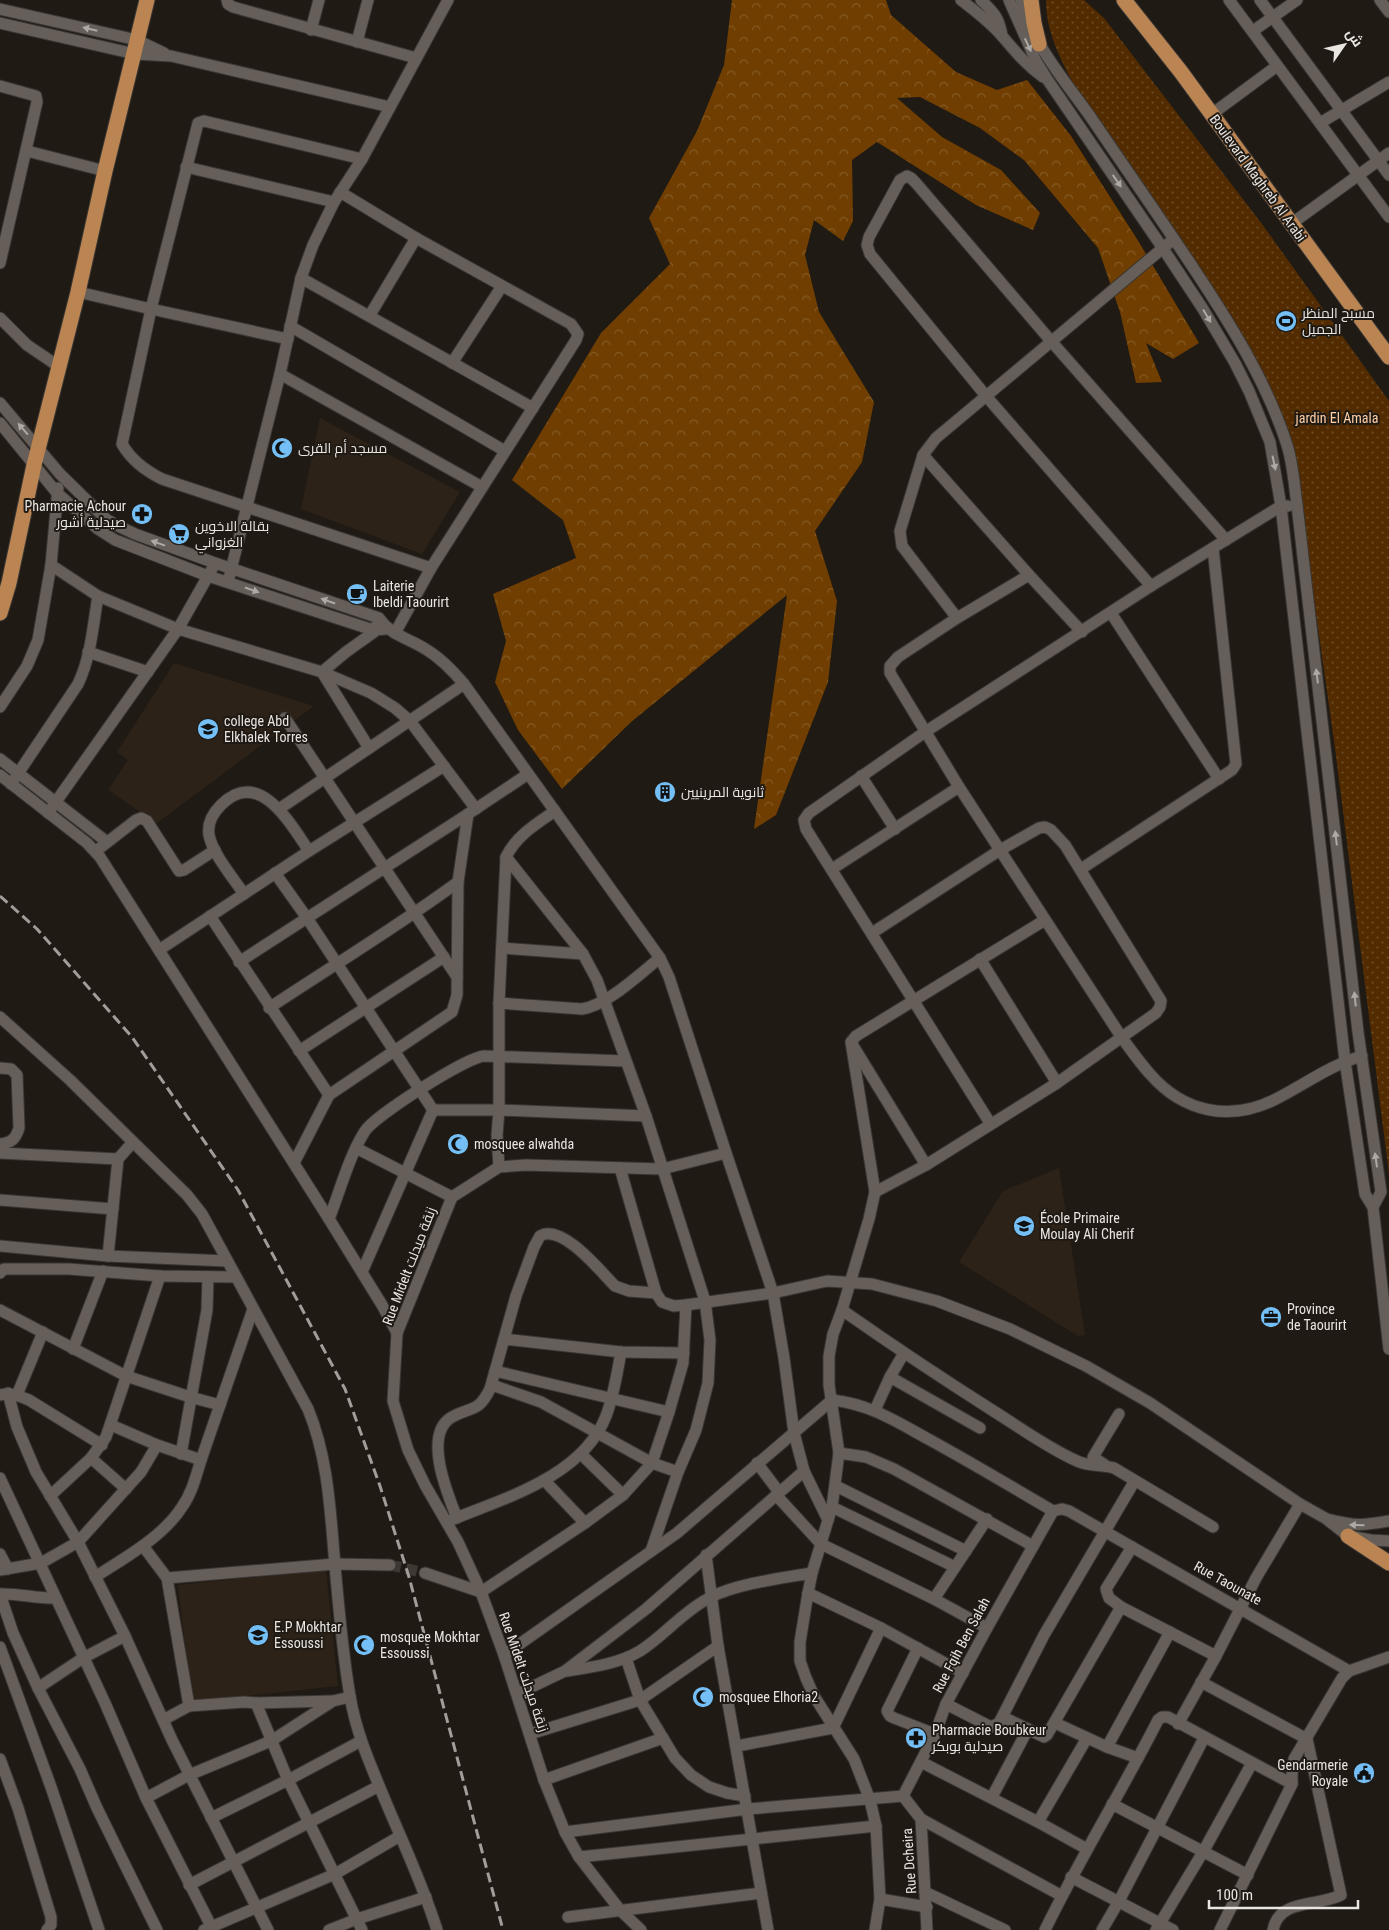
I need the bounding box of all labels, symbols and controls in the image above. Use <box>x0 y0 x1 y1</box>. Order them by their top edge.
north arrow <box>1319 20 1369 70</box>
one-way arrow <box>82 25 97 33</box>
text: ش <box>1342 26 1366 50</box>
one-way arrow <box>1025 38 1033 52</box>
street label: Boulevard Maghreb Al Arabi <box>1207 111 1309 245</box>
one-way arrow <box>1112 174 1122 187</box>
place label: مسبح المنظر الجميل <box>1301 305 1375 337</box>
one-way arrow <box>1203 309 1212 322</box>
sports icon: مسبح المنظر الجميل <box>1274 309 1298 333</box>
park label: jardin El Amala <box>1295 410 1378 426</box>
one-way arrow <box>18 423 29 435</box>
mosque icon: مسجد أم القرى <box>270 436 294 460</box>
place label: مسجد أم القرى <box>298 439 387 458</box>
one-way arrow <box>1270 455 1278 470</box>
place label: Pharmacie Achour صيدلية أشور <box>24 498 126 530</box>
pharmacy icon: Pharmacie Achour صيدلية أشور <box>130 502 154 526</box>
place label: بقالة الاخوين الغزواني <box>195 518 269 554</box>
supermarket icon: بقالة الاخوين الغزواني <box>167 522 191 546</box>
one-way arrow <box>150 539 165 547</box>
place label: Laiterie lbeldi Taourirt <box>373 578 449 610</box>
cafe icon: Laiterie lbeldi Taourirt <box>345 582 369 606</box>
one-way arrow <box>245 586 260 594</box>
one-way arrow <box>321 597 336 604</box>
one-way arrow <box>1313 668 1321 684</box>
place label: college Abd Elkhalek Torres <box>224 713 308 745</box>
school or university icon: college Abd Elkhalek Torres <box>196 717 220 741</box>
building icon: ثانوية المرينيين <box>653 780 677 804</box>
place label: ثانوية المرينيين <box>681 784 764 800</box>
one-way arrow <box>1332 830 1340 846</box>
one-way arrow <box>1351 991 1359 1007</box>
mosque icon: mosquee alwahda <box>446 1132 470 1156</box>
place label: mosquee alwahda <box>474 1136 574 1152</box>
one-way arrow <box>1372 1152 1380 1168</box>
street label: Rue Midelt زنقة ميدلت <box>379 1205 439 1327</box>
place label: École Primaire Moulay Ali Cherif <box>1040 1209 1135 1242</box>
school or university icon: École Primaire Moulay Ali Cherif <box>1012 1214 1036 1238</box>
place label: Province de Taourirt <box>1287 1301 1347 1333</box>
office icon: Province de Taourirt <box>1259 1305 1283 1329</box>
one-way arrow <box>1349 1520 1365 1528</box>
street label: Rue Taounate <box>1191 1558 1265 1608</box>
street label: Rue Fqih Ben Salah <box>929 1595 993 1695</box>
street label: Rue Midelt زنقة ميدلت <box>496 1610 552 1734</box>
place label: E.P Mokhtar Essoussi <box>274 1619 341 1651</box>
school or university icon: E.P Mokhtar Essoussi <box>246 1623 270 1647</box>
place label: mosquee Mokhtar Essoussi <box>380 1629 480 1661</box>
mosque icon: mosquee Mokhtar Essoussi <box>352 1633 376 1657</box>
mosque icon: mosquee Elhoria2 <box>691 1685 715 1709</box>
place label: mosquee Elhoria2 <box>719 1689 818 1705</box>
place label: Pharmacie Boubkeur صيدلية بوبكر <box>931 1722 1046 1754</box>
pharmacy icon: Pharmacie Boubkeur صيدلية بوبكر <box>904 1726 928 1750</box>
place label: Gendarmerie Royale <box>1277 1757 1348 1789</box>
public building icon: Gendarmerie Royale <box>1352 1761 1376 1785</box>
street label: Rue Dcheira <box>899 1828 919 1894</box>
scale bar <box>1209 1878 1358 1910</box>
text: 100 m <box>1216 1886 1253 1904</box>

